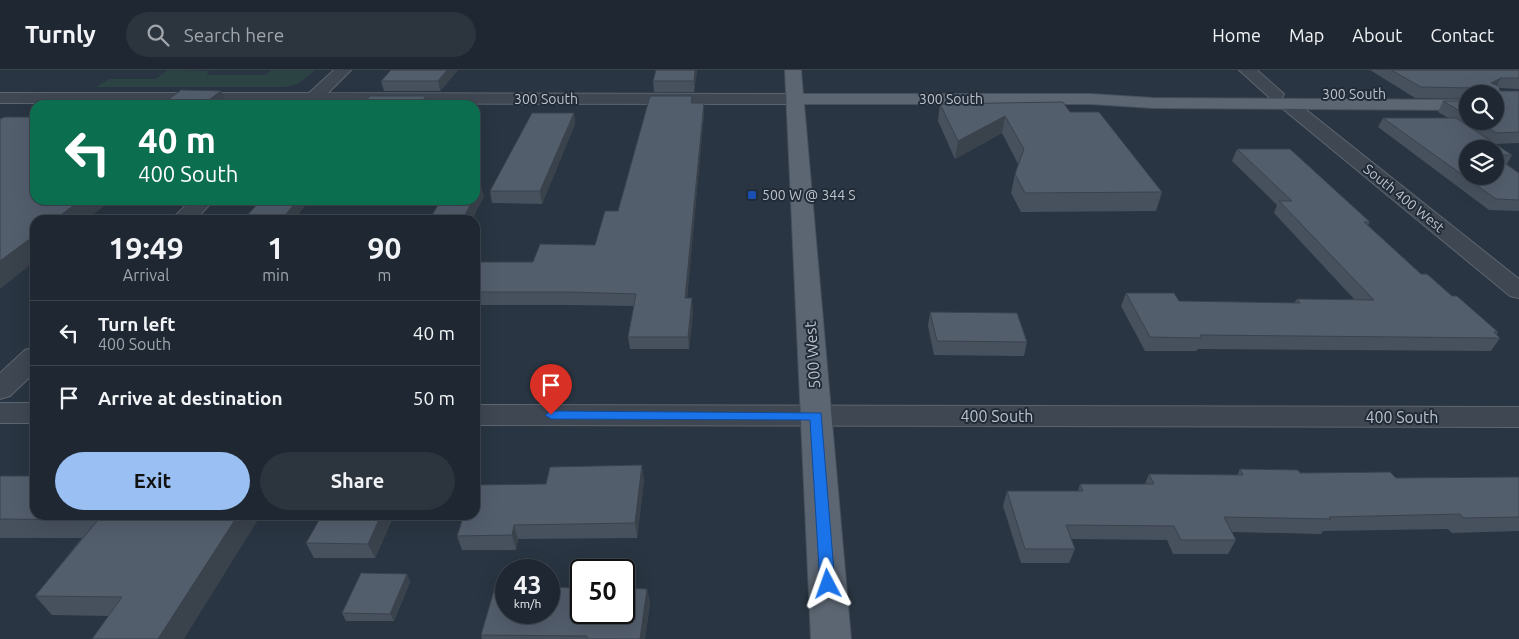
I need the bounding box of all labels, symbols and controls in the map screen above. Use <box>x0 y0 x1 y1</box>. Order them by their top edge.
search box <box>126 12 476 57</box>
text: Turnly <box>25 21 96 48</box>
icon: search <box>144 21 172 49</box>
text: Search here <box>184 24 284 46</box>
text: Home <box>1212 25 1261 45</box>
text: Map <box>1289 25 1324 45</box>
text: About <box>1352 25 1402 45</box>
text: Contact <box>1430 25 1494 45</box>
map controls <box>1459 85 1504 185</box>
button: search <box>1459 85 1504 130</box>
street label: 300 South <box>1322 86 1386 102</box>
street label: 300 South <box>514 91 578 107</box>
street label: 300 South <box>919 91 983 107</box>
icon: left <box>55 120 120 185</box>
text: 40 m <box>138 120 216 160</box>
button: layers <box>1459 140 1504 185</box>
text: 400 South <box>138 161 238 186</box>
street label: South 400 West <box>1360 161 1448 236</box>
place label: 500 W @ 344 S <box>762 187 856 203</box>
marker: 500 W @ 344 S <box>746 189 758 201</box>
text: 19:49 <box>109 231 184 265</box>
text: 1 <box>267 231 284 265</box>
text: 90 <box>368 231 401 265</box>
text: Arrival <box>123 266 169 284</box>
text: min <box>262 266 289 284</box>
text: m <box>378 266 391 284</box>
text: Turn left <box>98 313 176 335</box>
icon: left <box>55 319 83 347</box>
street label: 500 West <box>801 320 823 389</box>
text: 40 m <box>413 322 455 344</box>
text: 400 South <box>98 335 171 353</box>
pin <box>530 364 572 415</box>
icon: arrive <box>537 371 565 399</box>
icon: arrive <box>55 384 83 412</box>
text: Arrive at destination <box>98 387 283 409</box>
text: 50 m <box>413 387 455 409</box>
street label: 400 South <box>960 407 1034 425</box>
street label: 400 South <box>1365 408 1439 426</box>
button: Exit <box>55 452 250 510</box>
button: Share <box>260 452 455 510</box>
position arrow <box>801 557 853 609</box>
speed limit sign: 50 <box>570 559 635 624</box>
text: 43 <box>513 571 542 599</box>
text: km/h <box>514 597 541 610</box>

